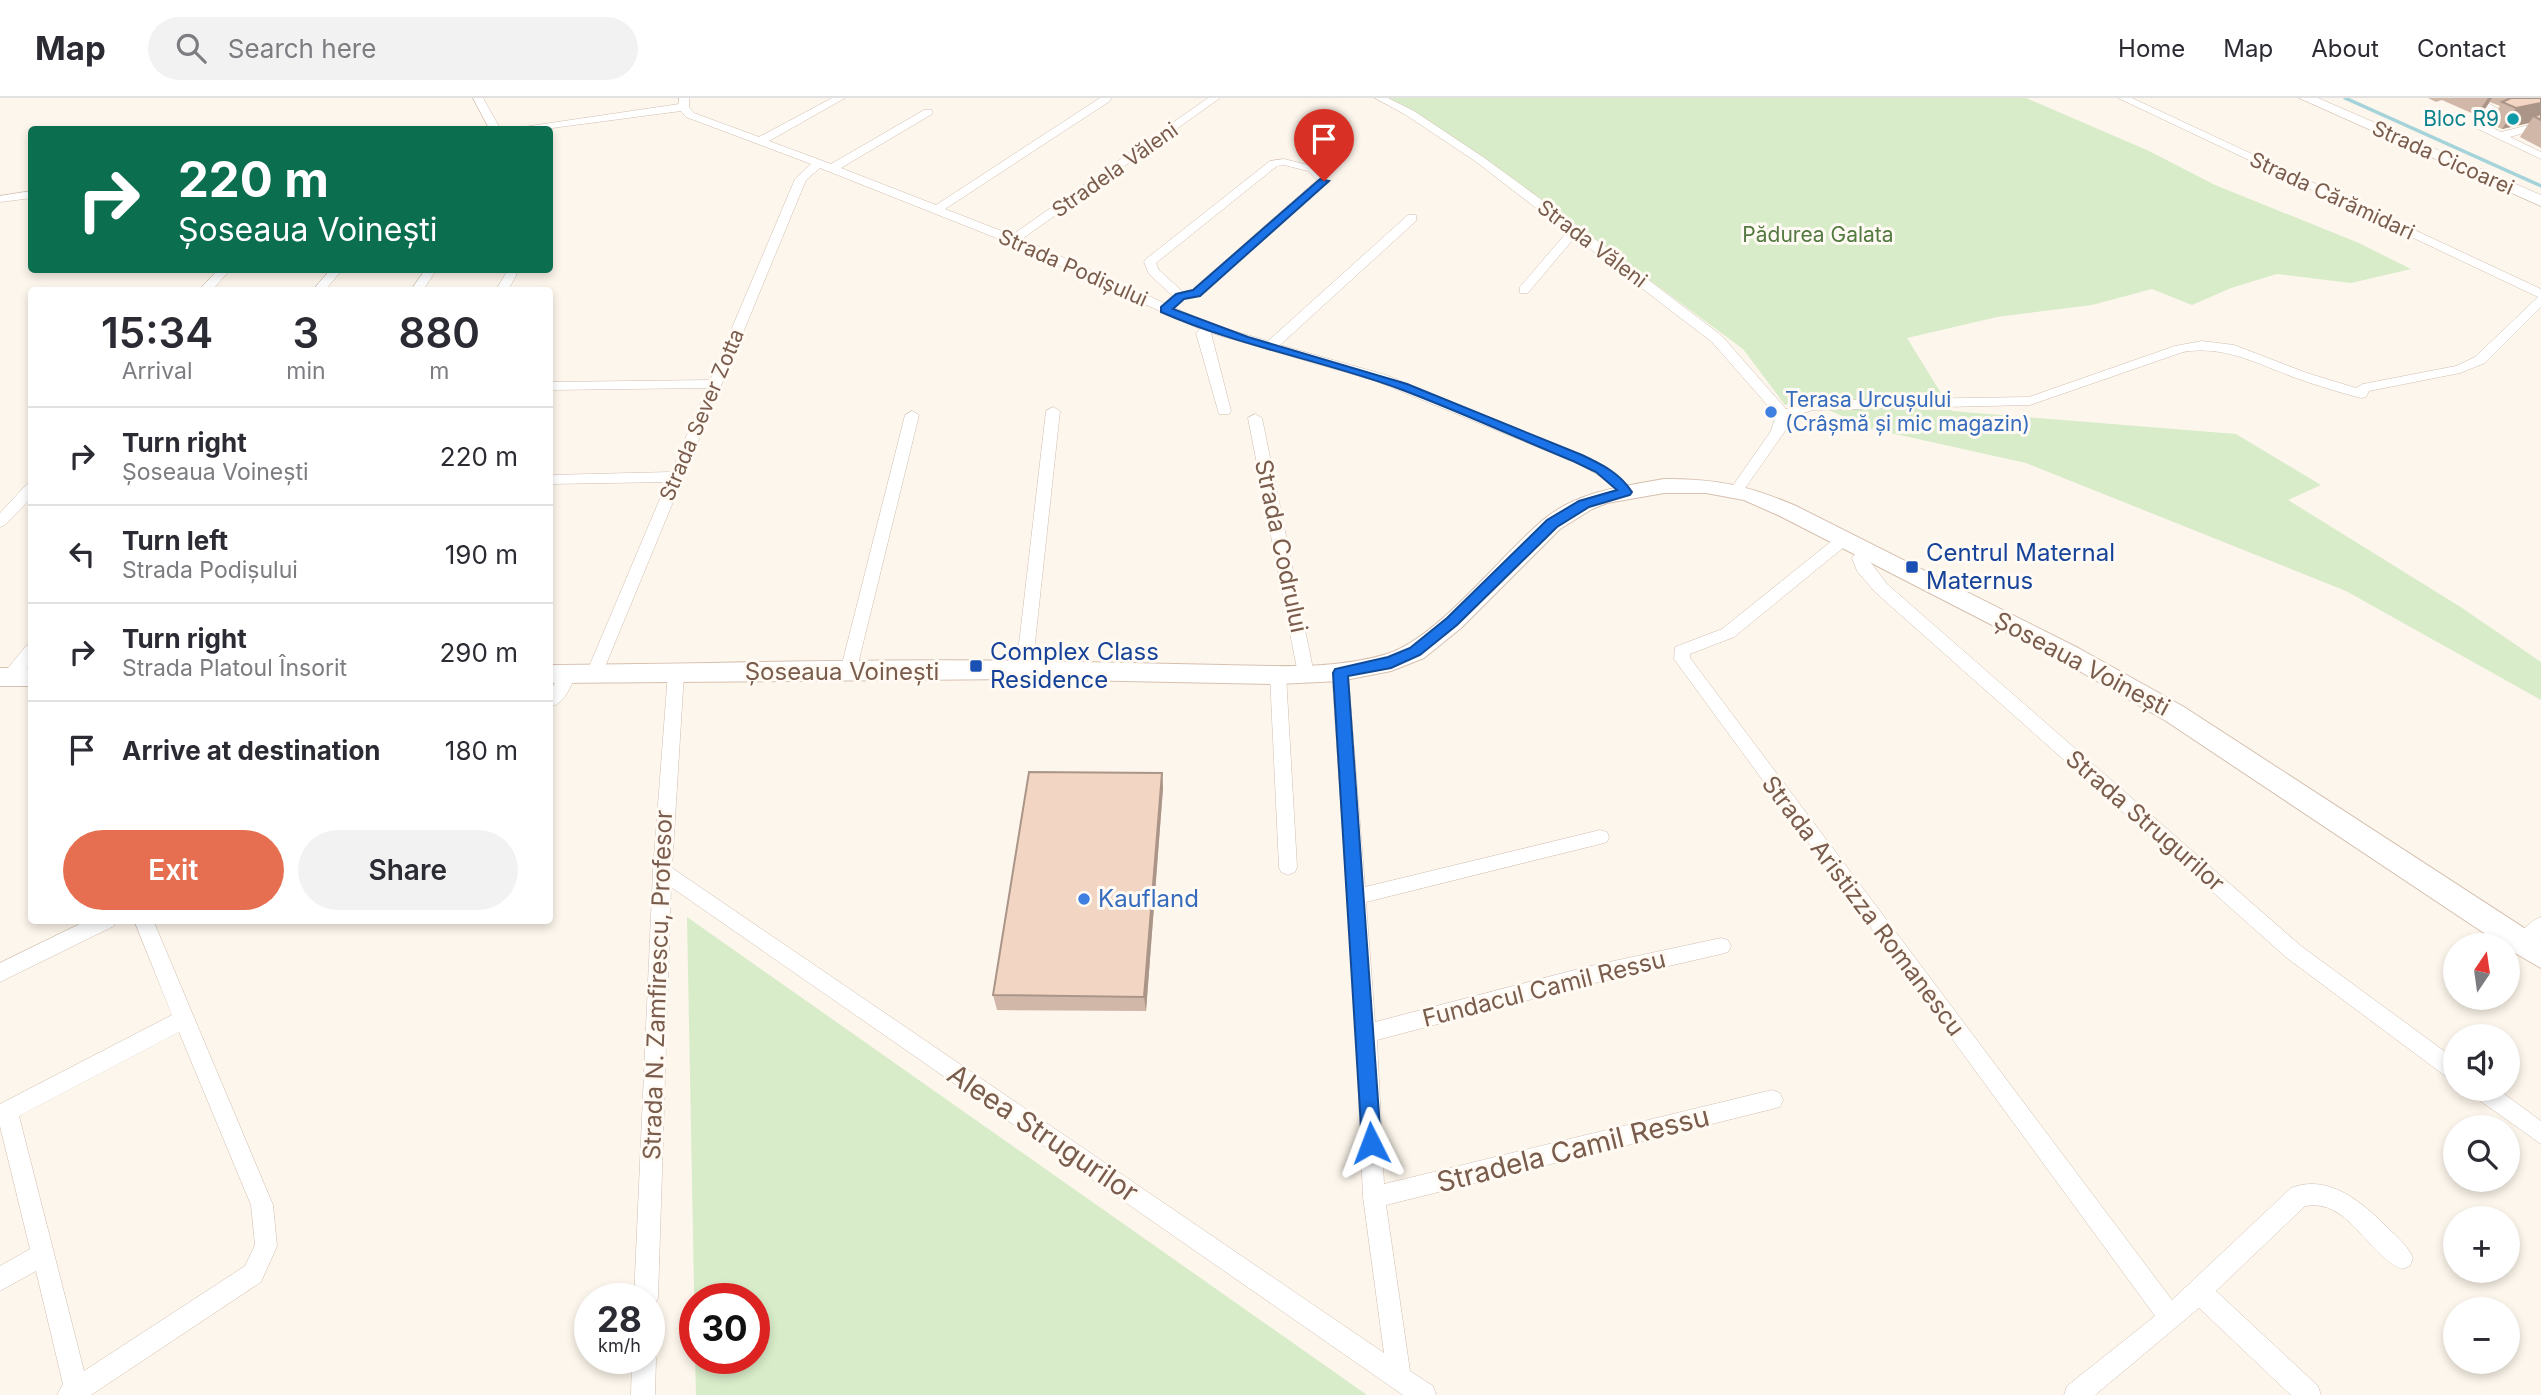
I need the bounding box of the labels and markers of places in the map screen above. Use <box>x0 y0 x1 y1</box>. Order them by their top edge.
place label: Bloc R9 <box>2423 106 2499 131</box>
pin <box>1294 109 1354 181</box>
marker: Bloc R9 <box>2505 111 2521 127</box>
place label: Terasa Urcușului (Crâșmă și mic magazin) <box>1785 387 2030 436</box>
marker: Terasa Urcușului (Crâșmă și mic magazin) <box>1763 404 1779 420</box>
place label: Centrul Maternal Maternus <box>1926 538 2115 595</box>
marker: Centrul Maternal Maternus <box>1904 559 1920 575</box>
place label: Complex Class Residence <box>990 637 1159 694</box>
marker: Complex Class Residence <box>968 658 984 674</box>
place label: Kaufland <box>1098 884 1199 913</box>
marker: Kaufland <box>1076 891 1092 907</box>

